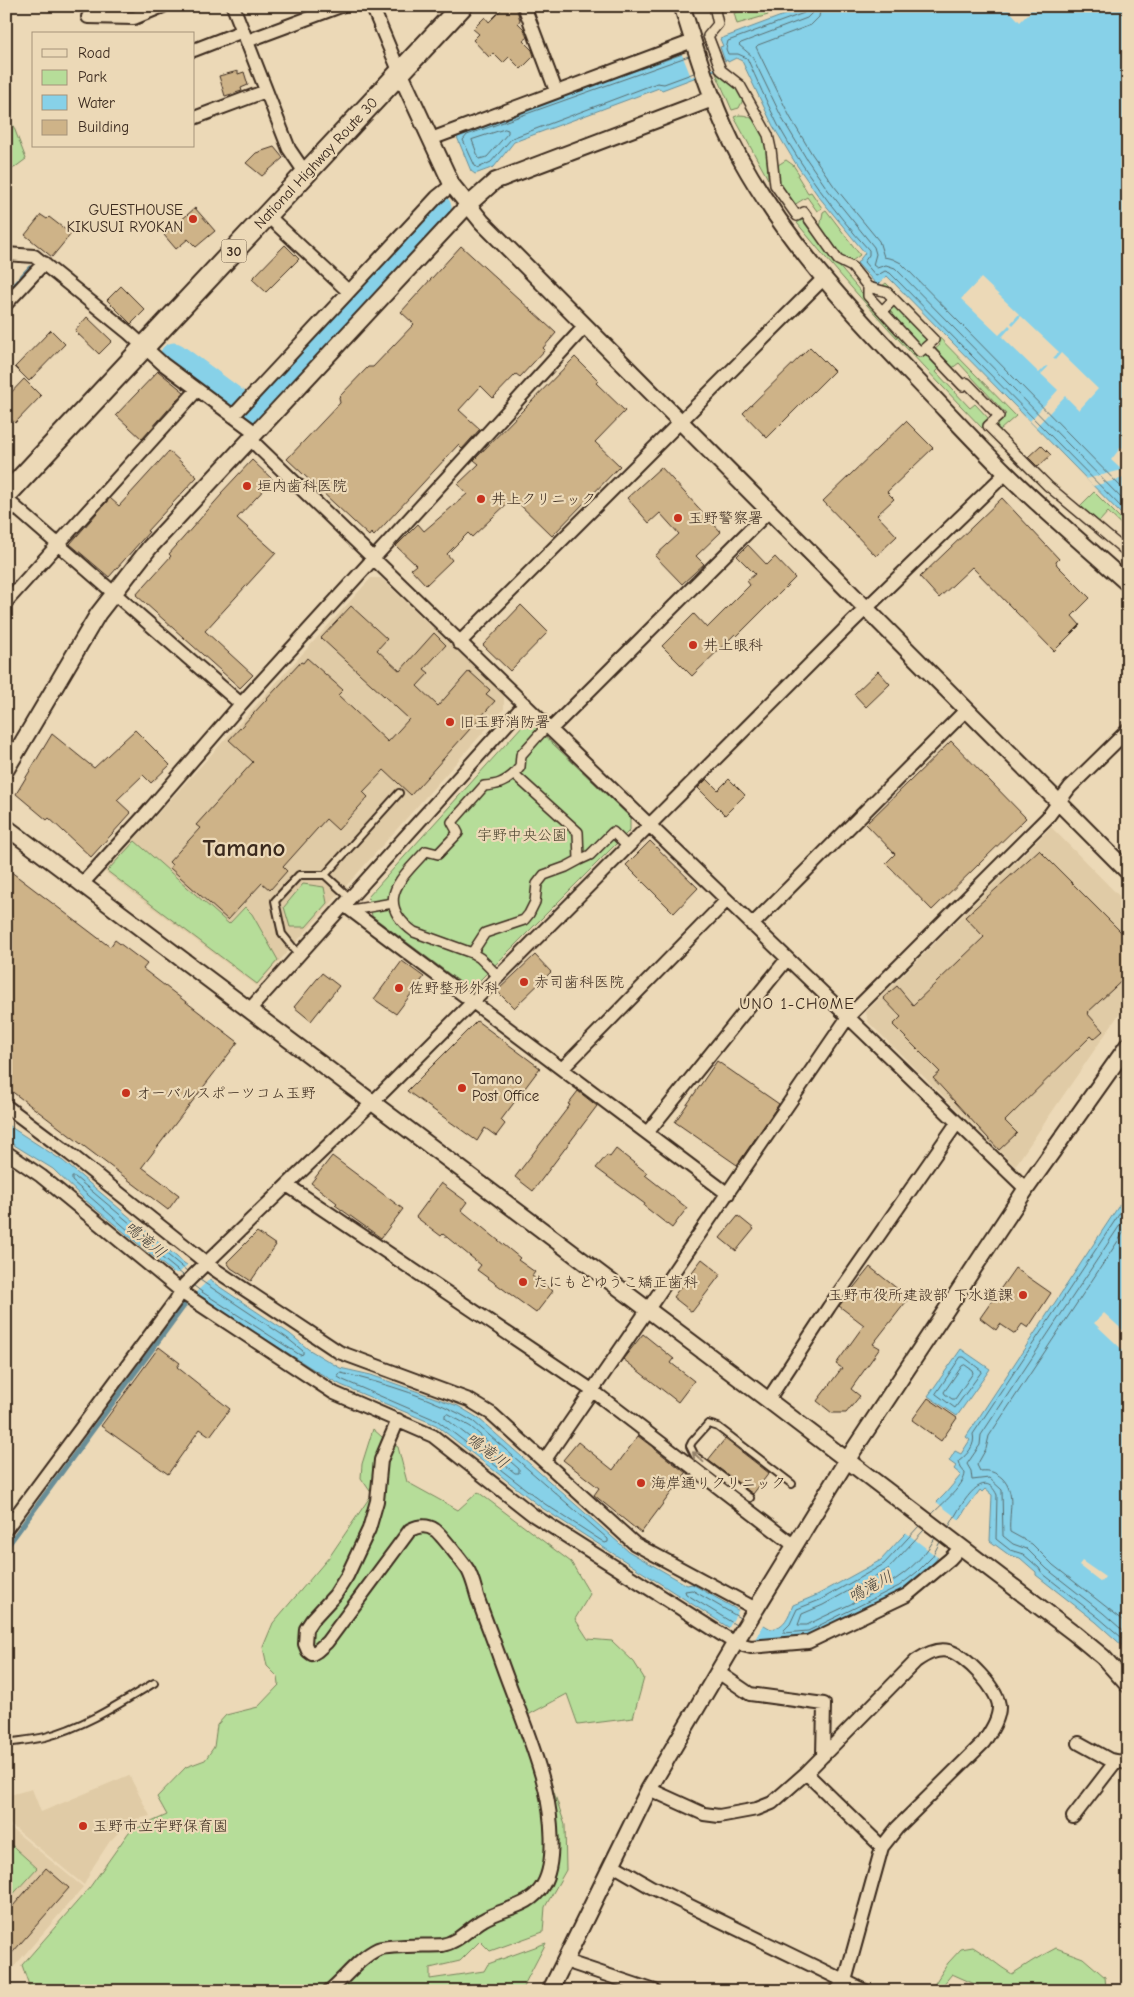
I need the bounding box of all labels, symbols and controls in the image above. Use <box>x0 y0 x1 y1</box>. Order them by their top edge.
legend <box>32 32 195 148</box>
text: Road <box>78 44 110 62</box>
text: Park <box>78 68 107 86</box>
street label: National Highway Route 30 <box>250 93 382 233</box>
text: Water <box>78 94 115 112</box>
text: Building <box>78 118 129 136</box>
place label: GUESTHOUSE KIKUSUI RYOKAN <box>67 201 183 236</box>
marker: GUESTHOUSE KIKUSUI RYOKAN <box>187 213 199 225</box>
road number: 30 <box>222 240 246 262</box>
place label: 垣内歯科医院 <box>257 477 347 495</box>
marker: 垣内歯科医院 <box>241 480 253 492</box>
place label: 井上クリニック <box>491 490 596 508</box>
marker: 井上クリニック <box>475 493 487 505</box>
place label: 玉野警察署 <box>688 509 763 527</box>
marker: 玉野警察署 <box>672 512 684 524</box>
place label: 井上眼科 <box>703 636 763 654</box>
marker: 井上眼科 <box>687 639 699 651</box>
place label: 旧玉野消防署 <box>460 713 550 731</box>
marker: 旧玉野消防署 <box>444 716 456 728</box>
park label: 宇野中央公園 <box>477 826 567 844</box>
district label: Tamano <box>203 833 285 862</box>
place label: 赤司歯科医院 <box>534 973 624 991</box>
marker: 赤司歯科医院 <box>518 976 530 988</box>
place label: 佐野整形外科 <box>409 979 499 997</box>
marker: 佐野整形外科 <box>393 982 405 994</box>
district label: UNO 1-CHOME <box>739 995 855 1013</box>
place label: Tamano Post Office <box>472 1070 540 1105</box>
marker: Tamano Post Office <box>456 1082 468 1094</box>
place label: オーバルスポーツコム玉野 <box>136 1084 316 1102</box>
marker: オーバルスポーツコム玉野 <box>120 1087 132 1099</box>
water label: 鳴滝川 <box>121 1217 170 1262</box>
place label: たにもとゆうこ矯正歯科 <box>533 1273 698 1291</box>
marker: たにもとゆうこ矯正歯科 <box>517 1276 529 1288</box>
place label: 玉野市役所建設部 下水道課 <box>828 1286 1013 1304</box>
marker: 玉野市役所建設部 下水道課 <box>1017 1289 1029 1301</box>
water label: 鳴滝川 <box>463 1429 512 1472</box>
one-way arrow <box>691 1451 704 1463</box>
place label: 海岸通りクリニック <box>651 1474 786 1492</box>
marker: 海岸通りクリニック <box>635 1477 647 1489</box>
water label: 鳴滝川 <box>845 1568 896 1606</box>
place label: 玉野市立宇野保育園 <box>93 1817 228 1835</box>
marker: 玉野市立宇野保育園 <box>77 1820 89 1832</box>

